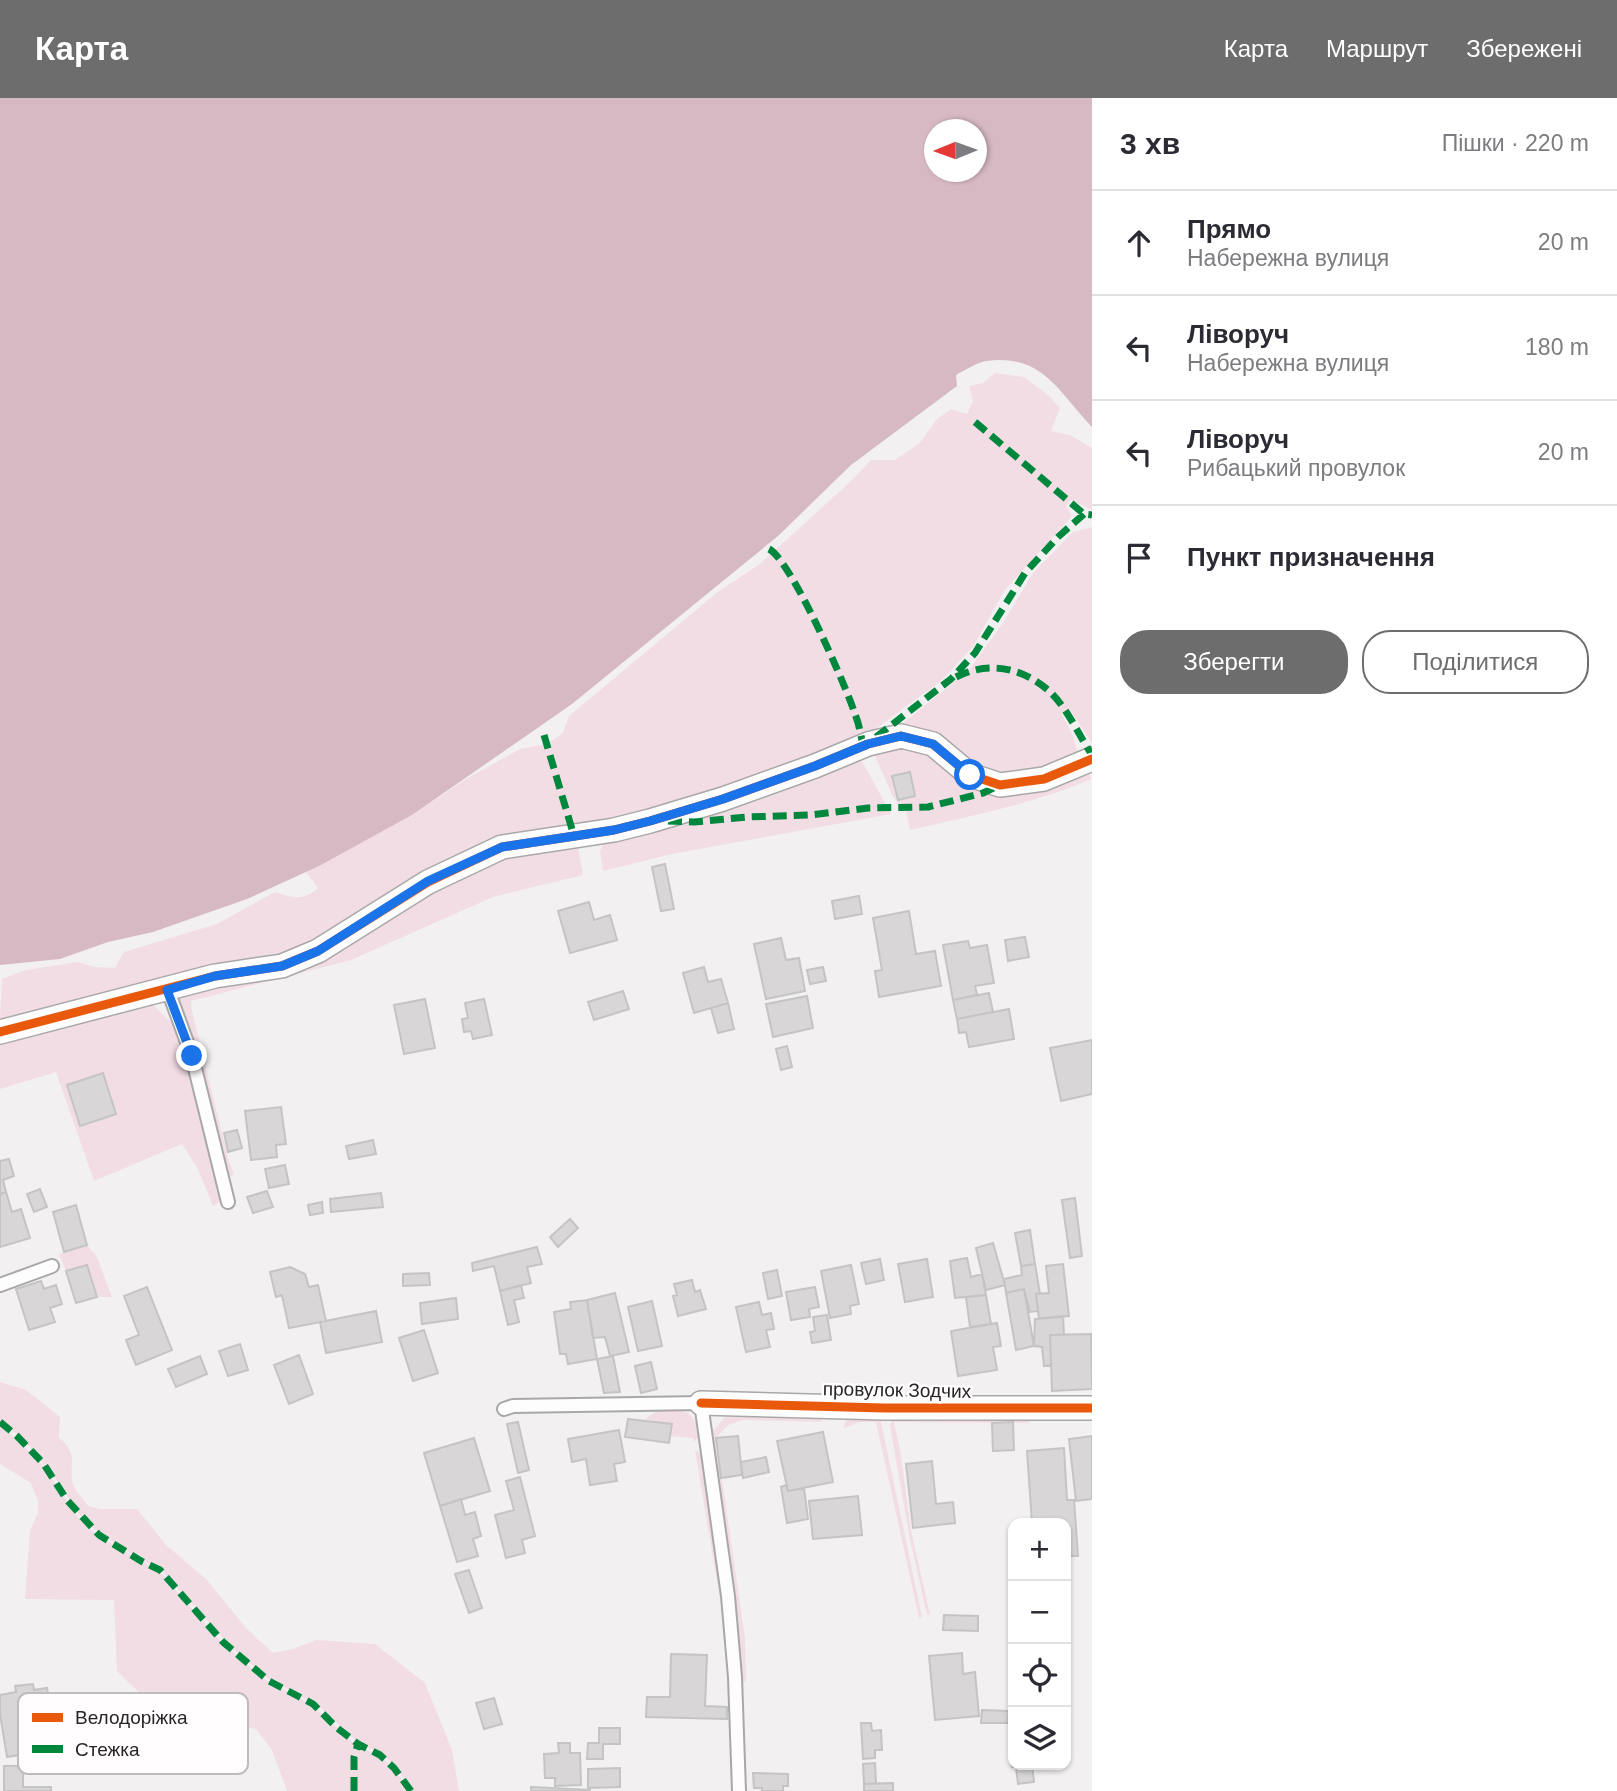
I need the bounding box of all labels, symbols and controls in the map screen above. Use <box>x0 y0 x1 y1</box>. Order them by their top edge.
text: Карта <box>35 30 128 67</box>
text: Карта <box>1224 35 1288 62</box>
text: Маршрут <box>1326 35 1428 62</box>
text: Збережені <box>1466 35 1582 62</box>
north arrow <box>924 119 987 182</box>
text: 3 хв <box>1120 127 1180 160</box>
text: Пішки · 220 m <box>1442 130 1589 156</box>
text: Прямо <box>1187 214 1271 244</box>
icon: ahead <box>1120 224 1158 262</box>
text: 20 m <box>1538 229 1589 255</box>
text: Набережна вулиця <box>1187 245 1389 271</box>
text: Ліворуч <box>1187 319 1289 349</box>
icon: left <box>1120 329 1158 367</box>
text: 180 m <box>1525 334 1589 360</box>
text: Набережна вулиця <box>1187 350 1389 376</box>
text: Ліворуч <box>1187 424 1289 454</box>
icon: left <box>1120 434 1158 472</box>
text: 20 m <box>1538 439 1589 465</box>
text: Рибацький провулок <box>1187 455 1405 481</box>
icon: arrive <box>1120 539 1158 577</box>
text: Пункт призначення <box>1187 542 1435 572</box>
button: Зберегти <box>1120 630 1348 694</box>
button: Поділитися <box>1362 630 1589 694</box>
route start <box>954 759 985 790</box>
route end <box>176 1040 207 1071</box>
street label: провулок Зодчих <box>823 1378 972 1402</box>
map controls <box>1008 1518 1071 1770</box>
button: + <box>1008 1518 1071 1581</box>
button: − <box>1008 1581 1071 1644</box>
button: locate <box>1008 1644 1071 1707</box>
legend <box>18 1693 248 1774</box>
text: Велодоріжка <box>75 1707 188 1728</box>
button: layers <box>1008 1707 1071 1770</box>
text: Стежка <box>75 1739 140 1760</box>

